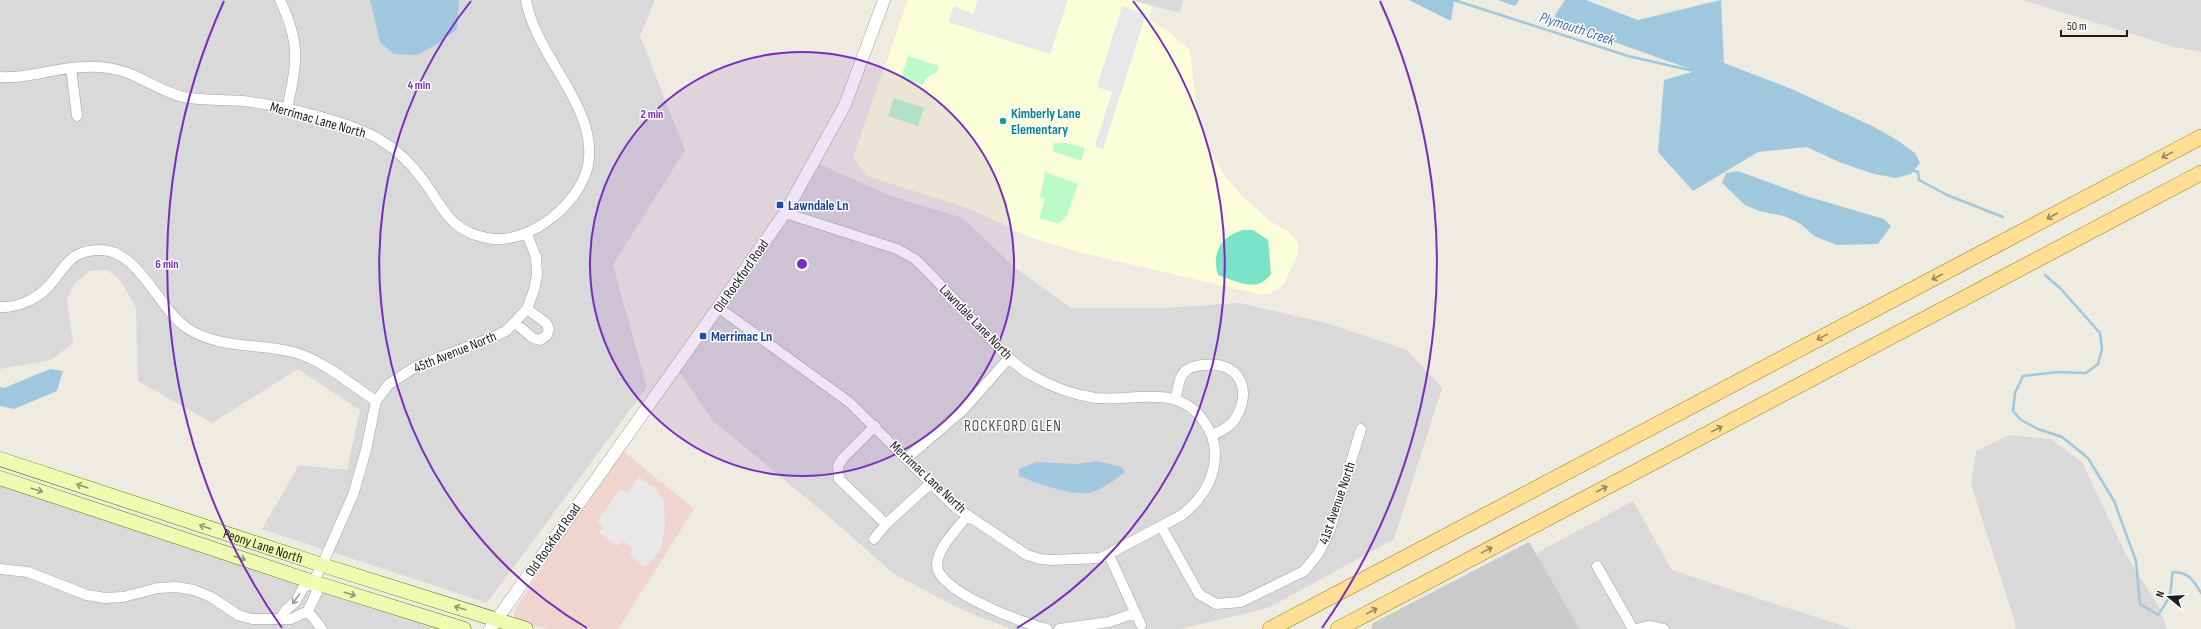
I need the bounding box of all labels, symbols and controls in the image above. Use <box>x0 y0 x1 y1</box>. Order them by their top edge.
water label: Plymouth Creek <box>1537 8 1617 50</box>
scale bar <box>2061 12 2127 38</box>
text: 50 m <box>2067 19 2087 34</box>
text: 4 min <box>407 78 431 93</box>
street label: Merrimac Lane North <box>268 98 368 142</box>
place label: Kimberly Lane Elementary <box>1011 105 1081 138</box>
text: 2 min <box>641 107 663 122</box>
marker: Kimberly Lane Elementary <box>998 116 1008 126</box>
one-way arrow <box>2161 152 2173 160</box>
place label: Lawndale Ln <box>788 197 849 214</box>
marker: Lawndale Ln <box>775 200 785 210</box>
one-way arrow <box>2046 213 2058 220</box>
street label: Old Rockford Road <box>710 236 773 316</box>
text: 6 min <box>155 257 179 272</box>
centre of rings <box>795 257 809 271</box>
one-way arrow <box>1931 273 1943 281</box>
street label: Lawndale Lane North <box>936 281 1016 363</box>
street label: 45th Avenue North <box>411 328 499 376</box>
place label: Merrimac Ln <box>711 328 772 345</box>
marker: Merrimac Ln <box>698 331 708 341</box>
one-way arrow <box>1816 334 1828 342</box>
district label: ROCKFORD GLEN <box>964 417 1062 436</box>
one-way arrow <box>1711 424 1723 432</box>
street label: Merrimac Lane North <box>886 437 970 517</box>
street label: 41st Avenue North <box>1315 459 1359 547</box>
one-way arrow <box>76 482 89 489</box>
one-way arrow <box>1596 485 1608 493</box>
one-way arrow <box>31 487 43 495</box>
street label: Old Rockford Road <box>522 500 585 580</box>
one-way arrow <box>200 522 212 530</box>
street label: Peony Lane North <box>221 525 305 567</box>
one-way arrow <box>1481 546 1493 553</box>
one-way arrow <box>233 555 246 562</box>
north arrow <box>2149 577 2189 617</box>
text: N <box>2153 589 2167 599</box>
one-way arrow <box>344 591 357 598</box>
one-way arrow <box>292 593 300 604</box>
one-way arrow <box>453 604 466 611</box>
one-way arrow <box>1366 606 1378 614</box>

